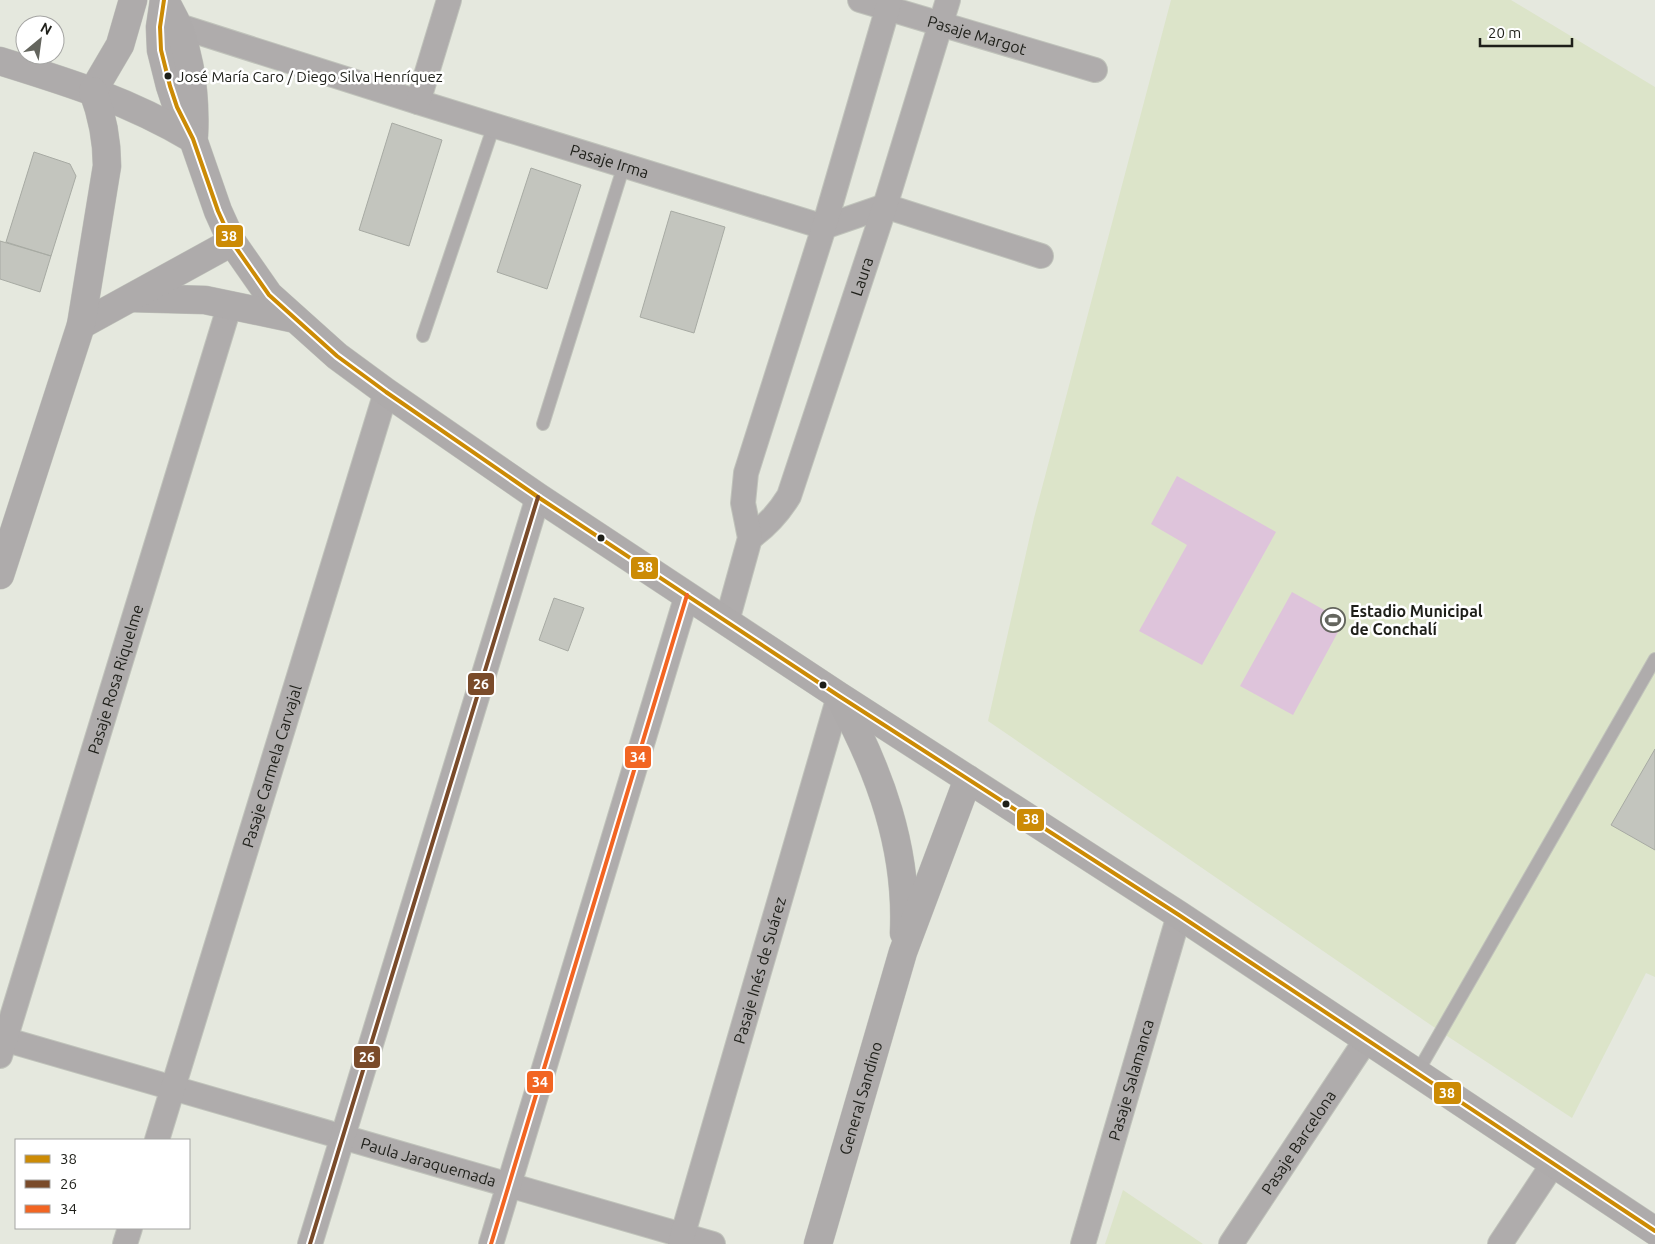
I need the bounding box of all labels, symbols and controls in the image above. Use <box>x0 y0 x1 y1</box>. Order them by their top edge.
street label: Pasaje Margot <box>925 12 1029 58</box>
north arrow <box>15 15 65 65</box>
scale bar <box>1480 15 1572 47</box>
text: N <box>38 19 55 38</box>
text: 20 m <box>1488 24 1521 41</box>
place label: José María Caro / Diego Silva Henríquez <box>177 68 443 85</box>
marker: José María Caro / Diego Silva Henríquez <box>163 71 173 81</box>
street label: Pasaje Irma <box>568 140 651 182</box>
line badge: 38 <box>215 224 244 248</box>
text: 38 <box>221 228 237 244</box>
street label: Laura <box>847 255 876 298</box>
unlabelled marker <box>596 533 606 543</box>
line badge: 38 <box>630 556 659 580</box>
text: 38 <box>637 559 653 575</box>
street label: Pasaje Rosa Riquelme <box>84 602 147 756</box>
place label: Estadio Municipal de Conchalí <box>1350 602 1483 638</box>
sports icon: Estadio Municipal de Conchalí <box>1320 607 1346 633</box>
line badge: 26 <box>467 672 495 696</box>
text: 26 <box>473 676 489 692</box>
unlabelled marker <box>818 680 828 690</box>
street label: Pasaje Carmela Carvajal <box>238 683 305 850</box>
line badge: 34 <box>624 745 652 769</box>
text: 34 <box>630 749 646 765</box>
unlabelled marker <box>1001 799 1011 809</box>
line badge: 38 <box>1016 808 1045 832</box>
text: 38 <box>1023 811 1039 827</box>
street label: Pasaje Inés de Suárez <box>730 895 789 1046</box>
street label: Pasaje Salamanca <box>1105 1017 1157 1142</box>
street label: General Sandino <box>835 1039 885 1157</box>
line badge: 26 <box>353 1045 381 1069</box>
text: 26 <box>359 1049 375 1065</box>
line badge: 34 <box>526 1070 554 1094</box>
text: 34 <box>532 1074 548 1090</box>
line badge: 38 <box>1433 1081 1462 1105</box>
text: 38 <box>1439 1085 1455 1101</box>
street label: Pasaje Barcelona <box>1257 1087 1339 1198</box>
street label: Paula Jaraquemada <box>359 1134 498 1190</box>
legend <box>15 1139 190 1229</box>
text: 38 <box>60 1150 77 1167</box>
text: 26 <box>60 1175 77 1192</box>
text: 34 <box>60 1200 77 1217</box>

